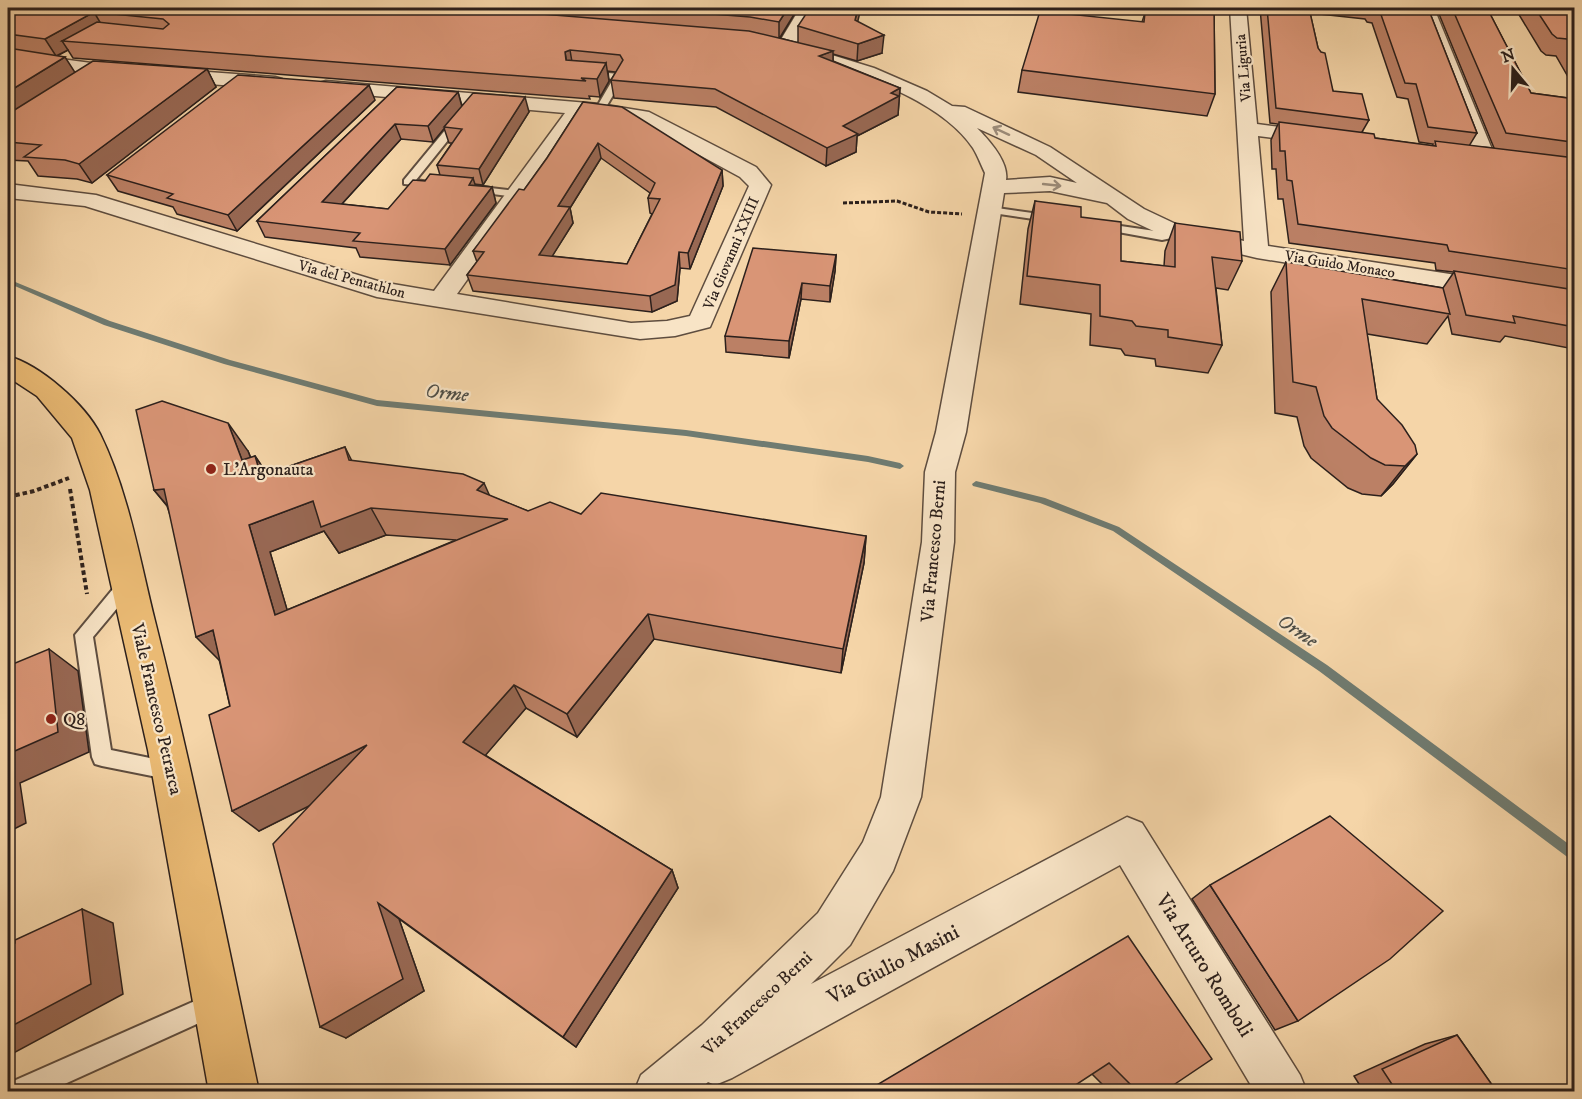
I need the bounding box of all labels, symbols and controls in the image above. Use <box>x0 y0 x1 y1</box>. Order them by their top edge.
street label: Via Liguria <box>1231 33 1256 104</box>
north arrow <box>1483 39 1543 99</box>
text: N <box>1499 44 1518 67</box>
one-way arrow <box>993 125 1011 137</box>
one-way arrow <box>1042 180 1061 191</box>
street label: Via Giovanni XXIII <box>699 194 764 313</box>
street label: Via Guido Monaco <box>1283 246 1396 283</box>
street label: Via del Pentathlon <box>295 256 408 303</box>
water label: Orme <box>424 379 471 408</box>
place label: L'Argonauta <box>223 459 314 481</box>
marker: L'Argonauta <box>204 462 218 476</box>
street label: Via Francesco Berni <box>917 479 951 624</box>
water label: Orme <box>1272 609 1323 654</box>
street label: Viale Francesco Petrarca <box>125 620 187 798</box>
place label: Q8 <box>63 709 85 731</box>
marker: Q8 <box>44 712 58 726</box>
street label: Via Arturo Romboli <box>1149 888 1259 1042</box>
street label: Via Giulio Masini <box>822 919 964 1011</box>
street label: Via Francesco Berni <box>697 947 817 1061</box>

